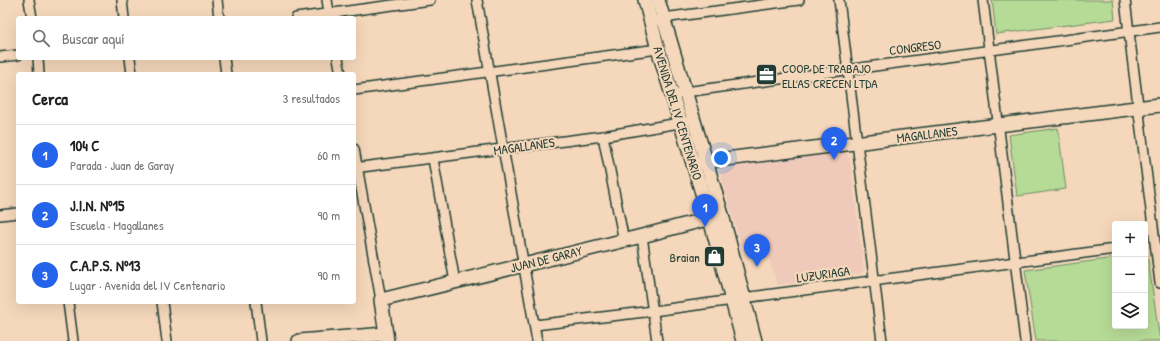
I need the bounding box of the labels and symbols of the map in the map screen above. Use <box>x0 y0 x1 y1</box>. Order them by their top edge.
street label: CONGRESO <box>888 35 942 59</box>
street label: AVENIDA DEL IV CENTENARIO <box>649 44 707 182</box>
place label: COOP DE TRABAJO ELLAS CRECEN LTDA <box>782 59 878 92</box>
office icon: COOP DE TRABAJO ELLAS CRECEN LTDA <box>754 62 780 88</box>
street label: MAGALLANES <box>895 121 959 147</box>
pin: 2 <box>821 127 847 160</box>
street label: MAGALLANES <box>492 133 556 159</box>
your location <box>711 148 731 168</box>
pin: 1 <box>692 194 718 227</box>
pin: 3 <box>744 234 770 267</box>
street label: JUAN DE GARAY <box>508 241 584 277</box>
shop icon: Braian <box>702 244 728 270</box>
place label: Braian <box>669 248 700 266</box>
street label: LUZURIAGA <box>795 261 851 287</box>

